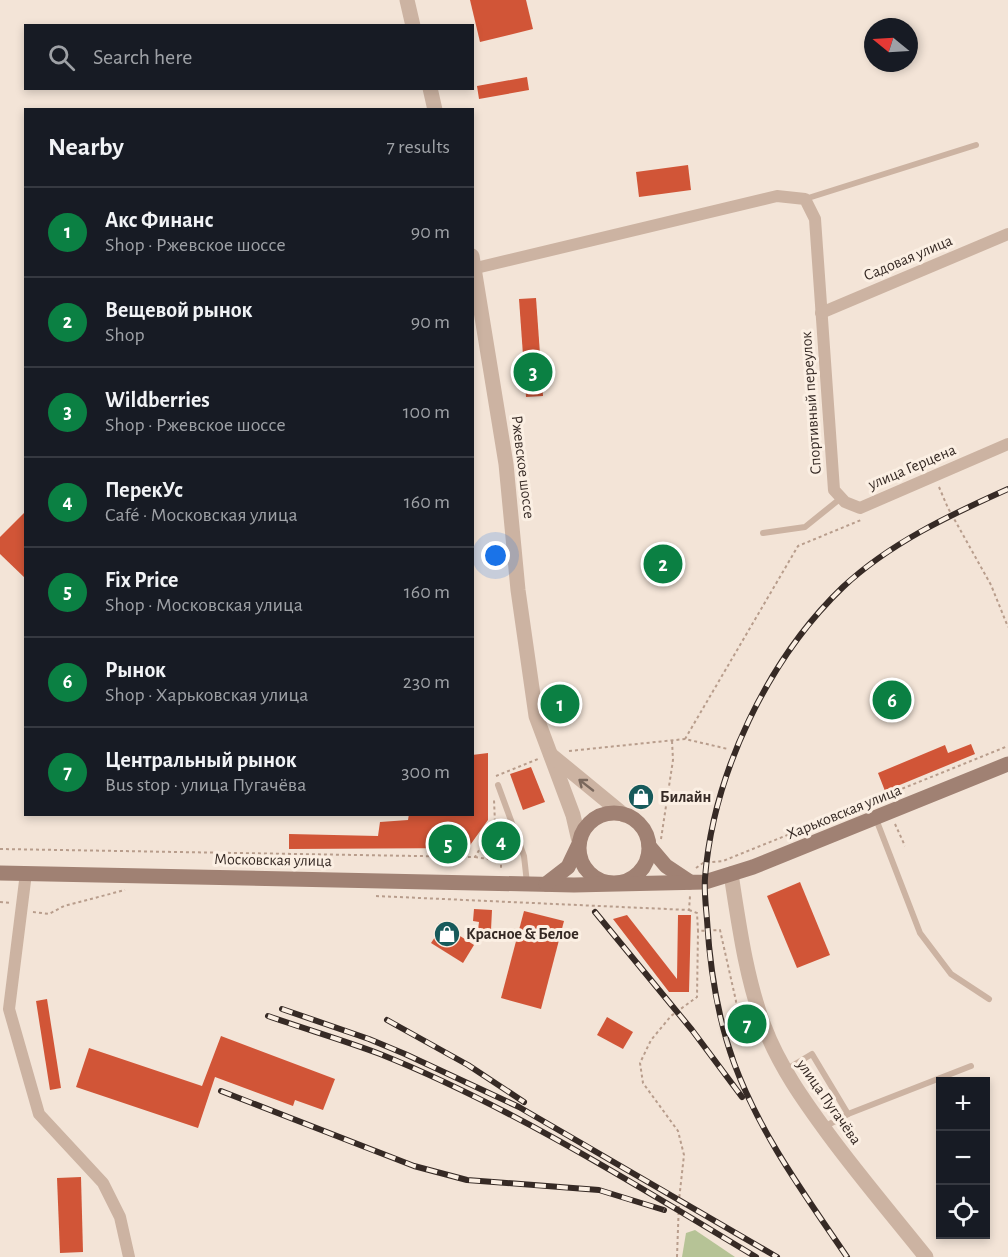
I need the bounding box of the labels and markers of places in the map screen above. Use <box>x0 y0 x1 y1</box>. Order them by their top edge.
pin: 3 <box>514 350 552 394</box>
pin: 2 <box>644 542 682 586</box>
pin: 6 <box>872 678 912 722</box>
pin: 1 <box>540 682 580 726</box>
shop icon: Билайн <box>626 782 656 812</box>
place label: Билайн <box>660 789 711 805</box>
pin: 4 <box>482 818 520 864</box>
pin: 5 <box>428 822 468 866</box>
shop icon: Красное & Белое <box>432 919 462 949</box>
place label: Красное & Белое <box>466 926 579 942</box>
pin: 7 <box>728 1002 766 1046</box>

